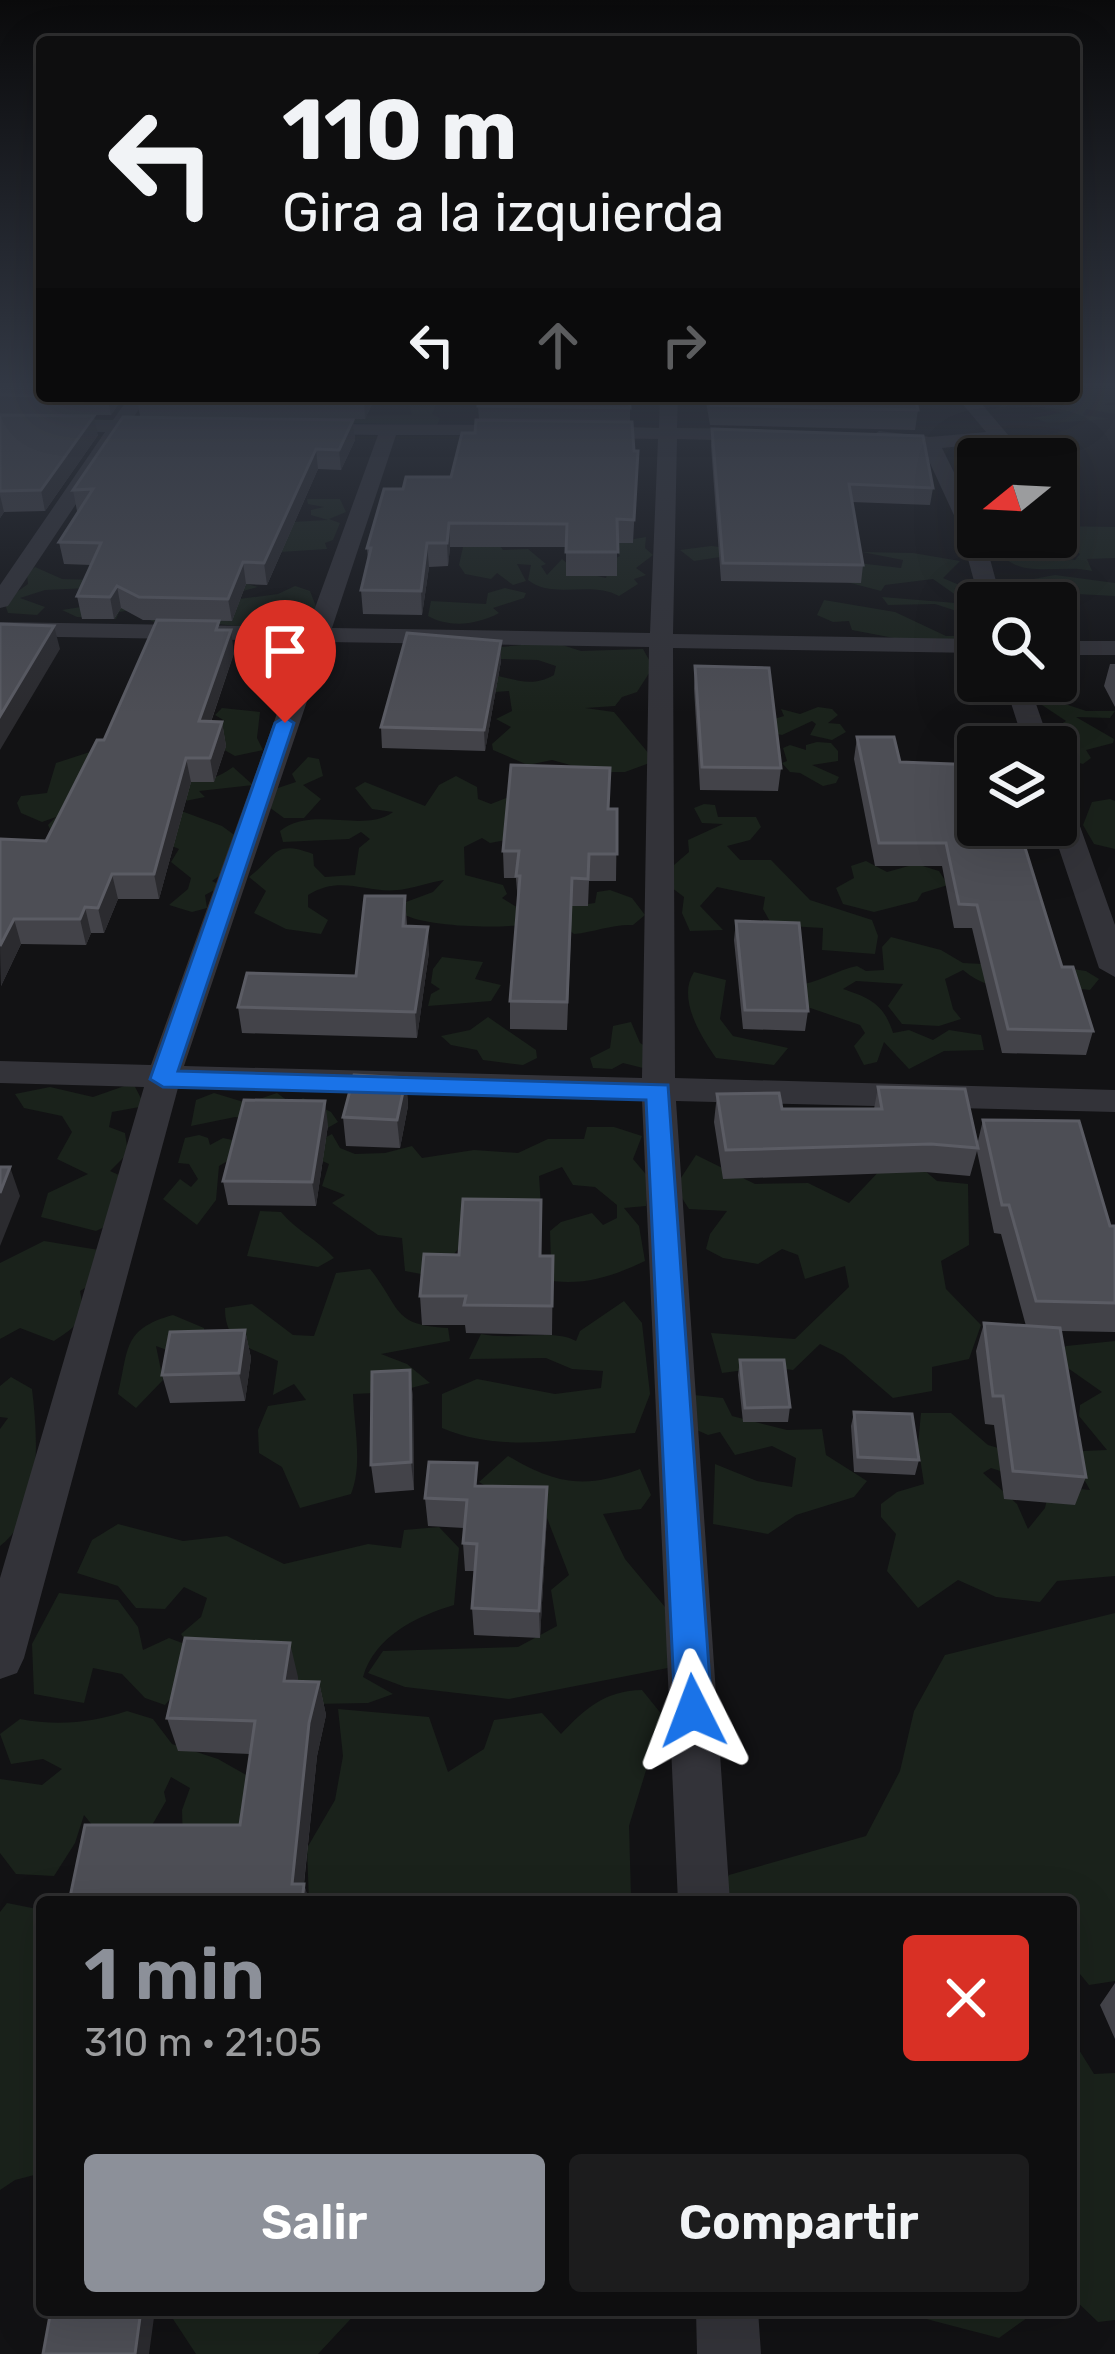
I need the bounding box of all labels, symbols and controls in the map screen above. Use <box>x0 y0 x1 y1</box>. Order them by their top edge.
text: 110 m <box>282 80 517 180</box>
icon: left <box>84 84 240 240</box>
text: Gira a la izquierda <box>282 181 724 245</box>
icon: left <box>399 312 465 378</box>
icon: ahead <box>525 312 591 378</box>
icon: right <box>651 312 717 378</box>
north arrow <box>957 438 1077 558</box>
map controls <box>957 438 1077 846</box>
button: search <box>957 582 1077 702</box>
pin <box>234 600 336 723</box>
icon: arrive <box>252 618 318 684</box>
button: layers <box>957 726 1077 846</box>
position arrow <box>630 1648 756 1774</box>
text: 1 min <box>84 1932 265 2017</box>
button: close <box>903 1935 1029 2061</box>
text: 310 m · 21:05 <box>84 2020 322 2066</box>
button: Salir <box>84 2154 545 2292</box>
button: Compartir <box>569 2154 1029 2292</box>

